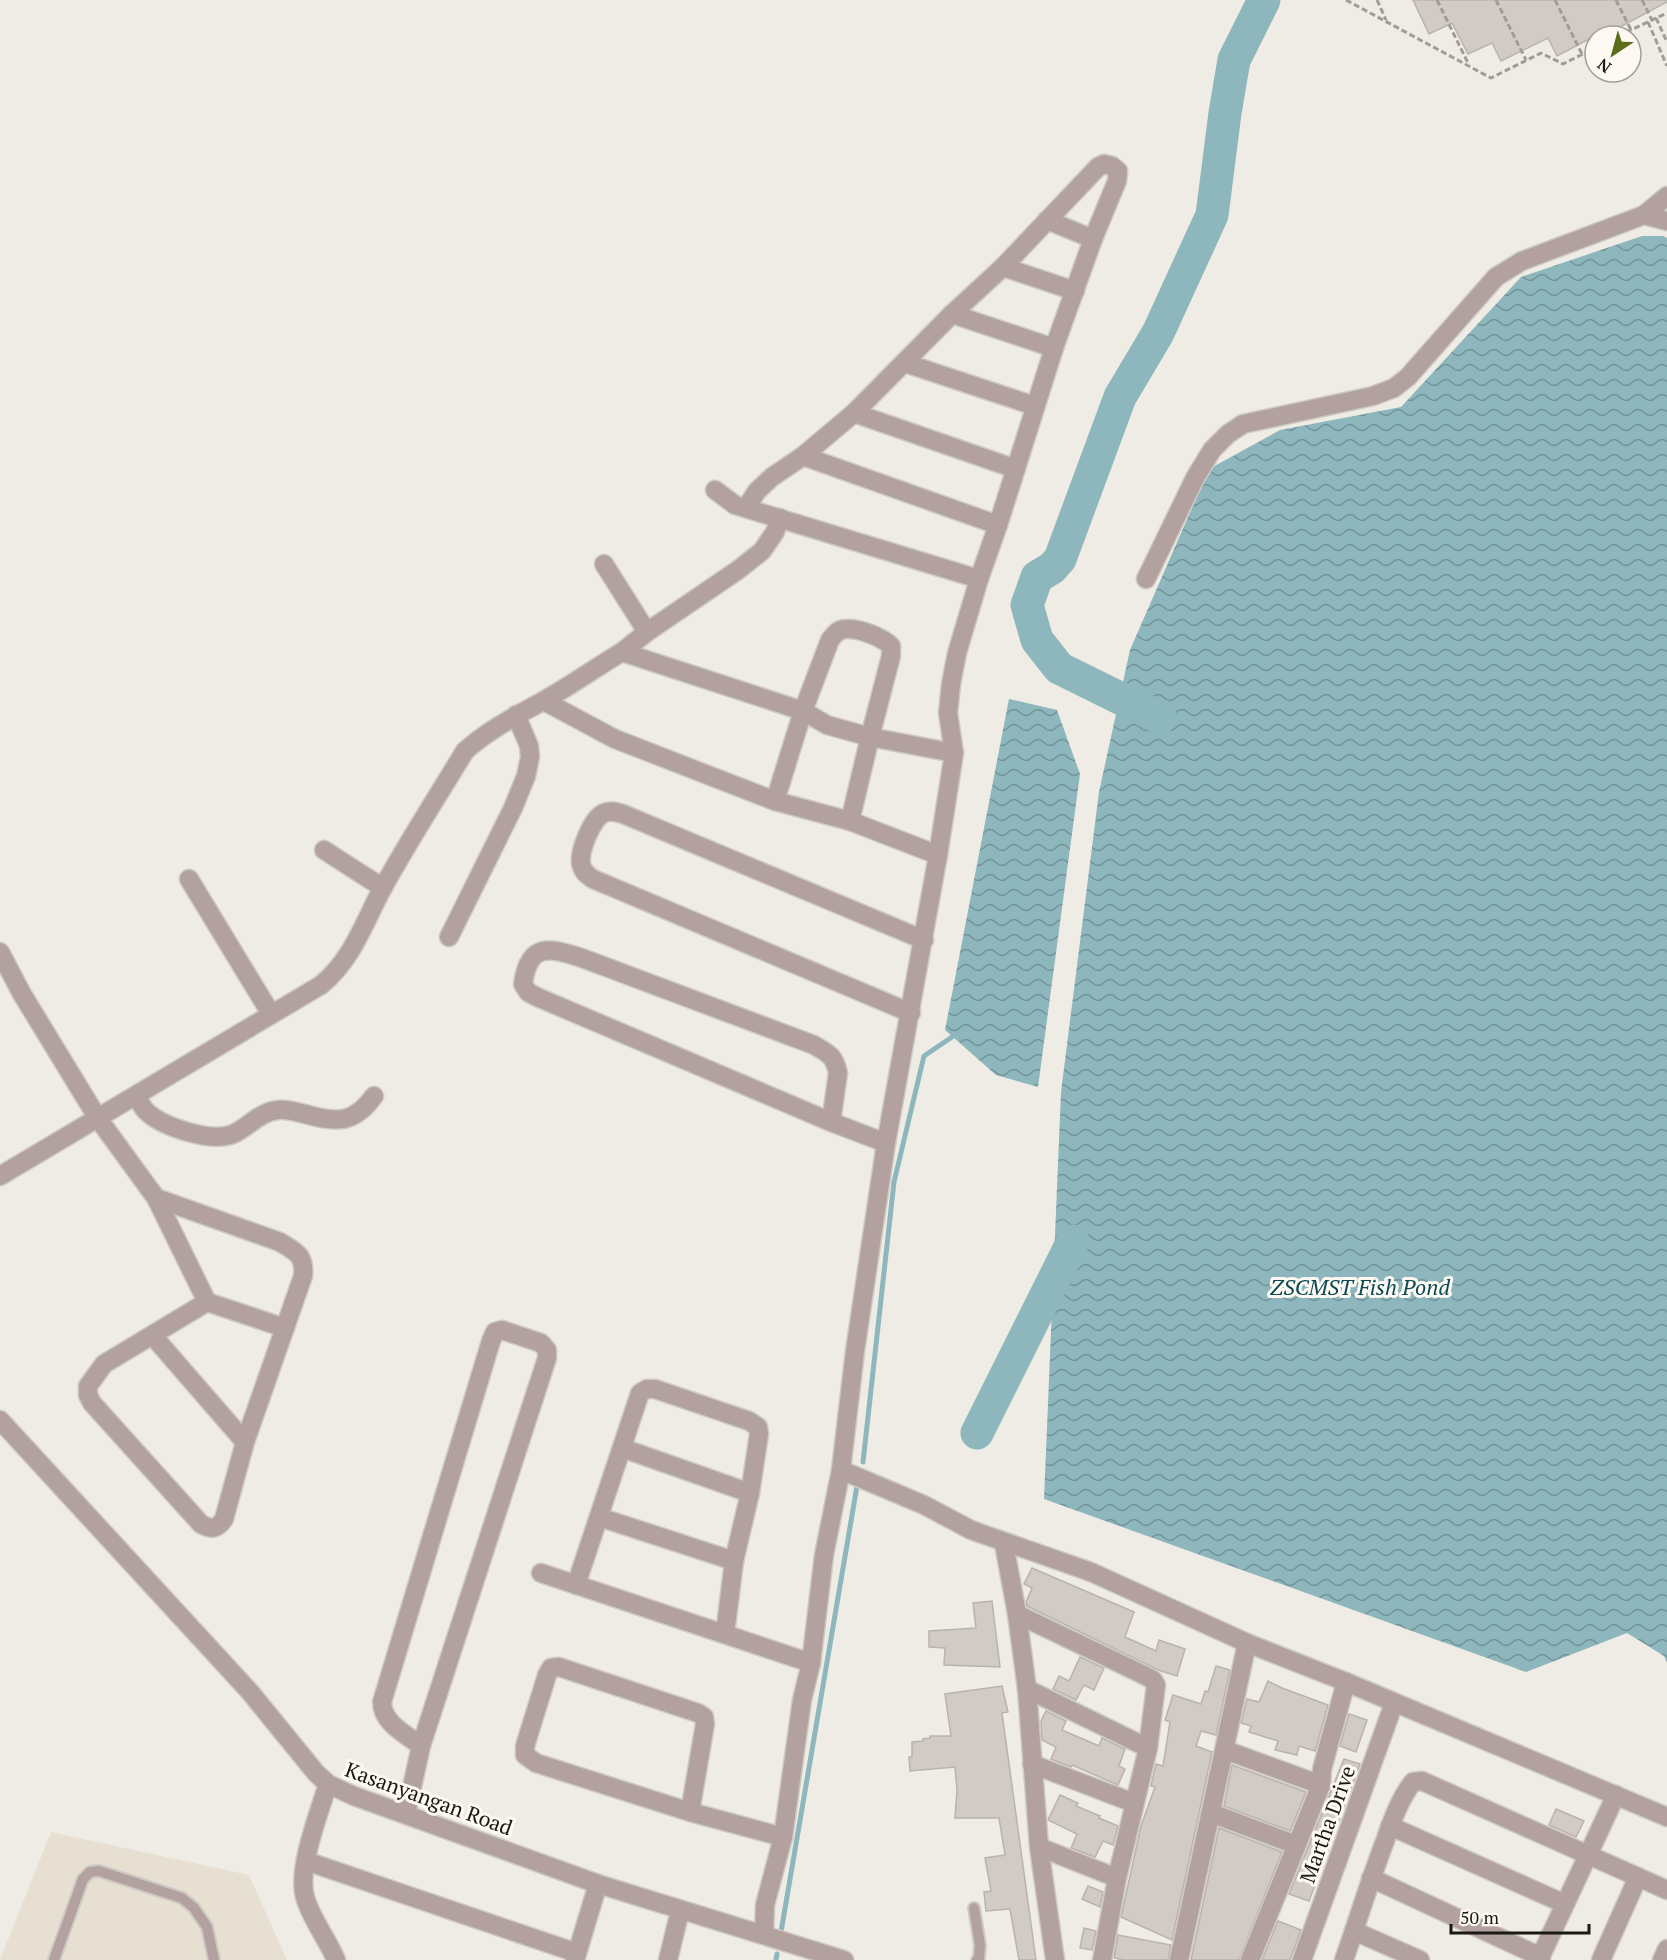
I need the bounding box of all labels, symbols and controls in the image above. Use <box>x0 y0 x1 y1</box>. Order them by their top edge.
north arrow <box>1583 24 1643 84</box>
text: N <box>1593 54 1616 79</box>
water label: ZSCMST Fish Pond <box>1270 1272 1451 1301</box>
street label: Kasanyangan Road <box>341 1755 517 1841</box>
street label: Martha Drive <box>1293 1762 1361 1886</box>
scale bar <box>1451 1897 1589 1935</box>
text: 50 m <box>1460 1905 1500 1929</box>

